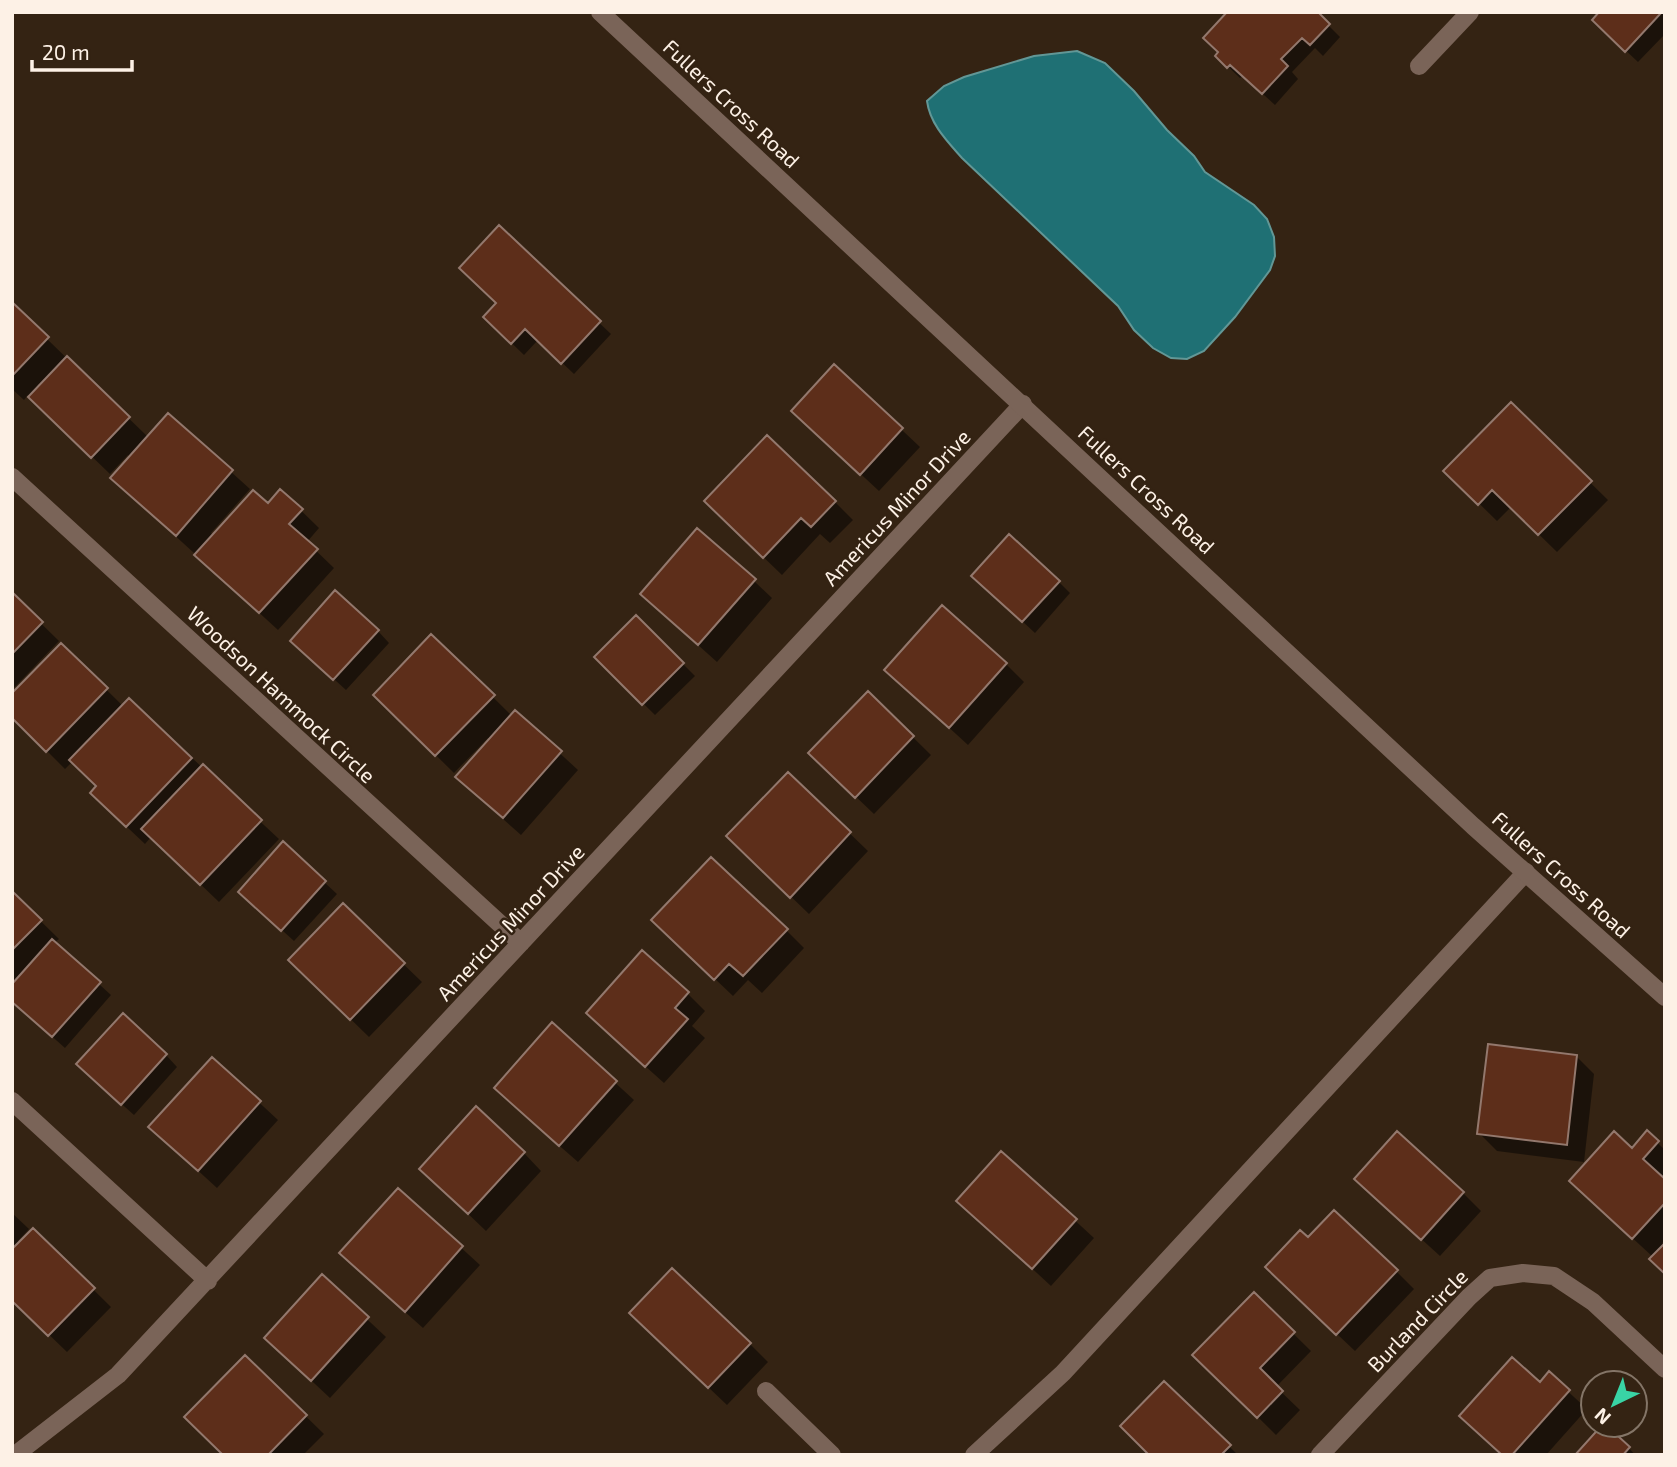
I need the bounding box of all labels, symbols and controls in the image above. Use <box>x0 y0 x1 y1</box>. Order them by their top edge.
scale bar <box>32 28 131 72</box>
street label: Fullers Cross Road <box>659 34 805 172</box>
text: 20 m <box>42 39 90 64</box>
street label: Fullers Cross Road <box>1074 420 1220 558</box>
street label: Americus Minor Drive <box>817 424 975 590</box>
street label: Woodson Hammock Circle <box>183 600 381 788</box>
street label: Fullers Cross Road <box>1488 806 1636 942</box>
street label: Americus Minor Drive <box>431 839 589 1005</box>
street label: Burland Circle <box>1362 1263 1472 1377</box>
north arrow <box>1579 1369 1649 1439</box>
text: N <box>1589 1404 1615 1430</box>

